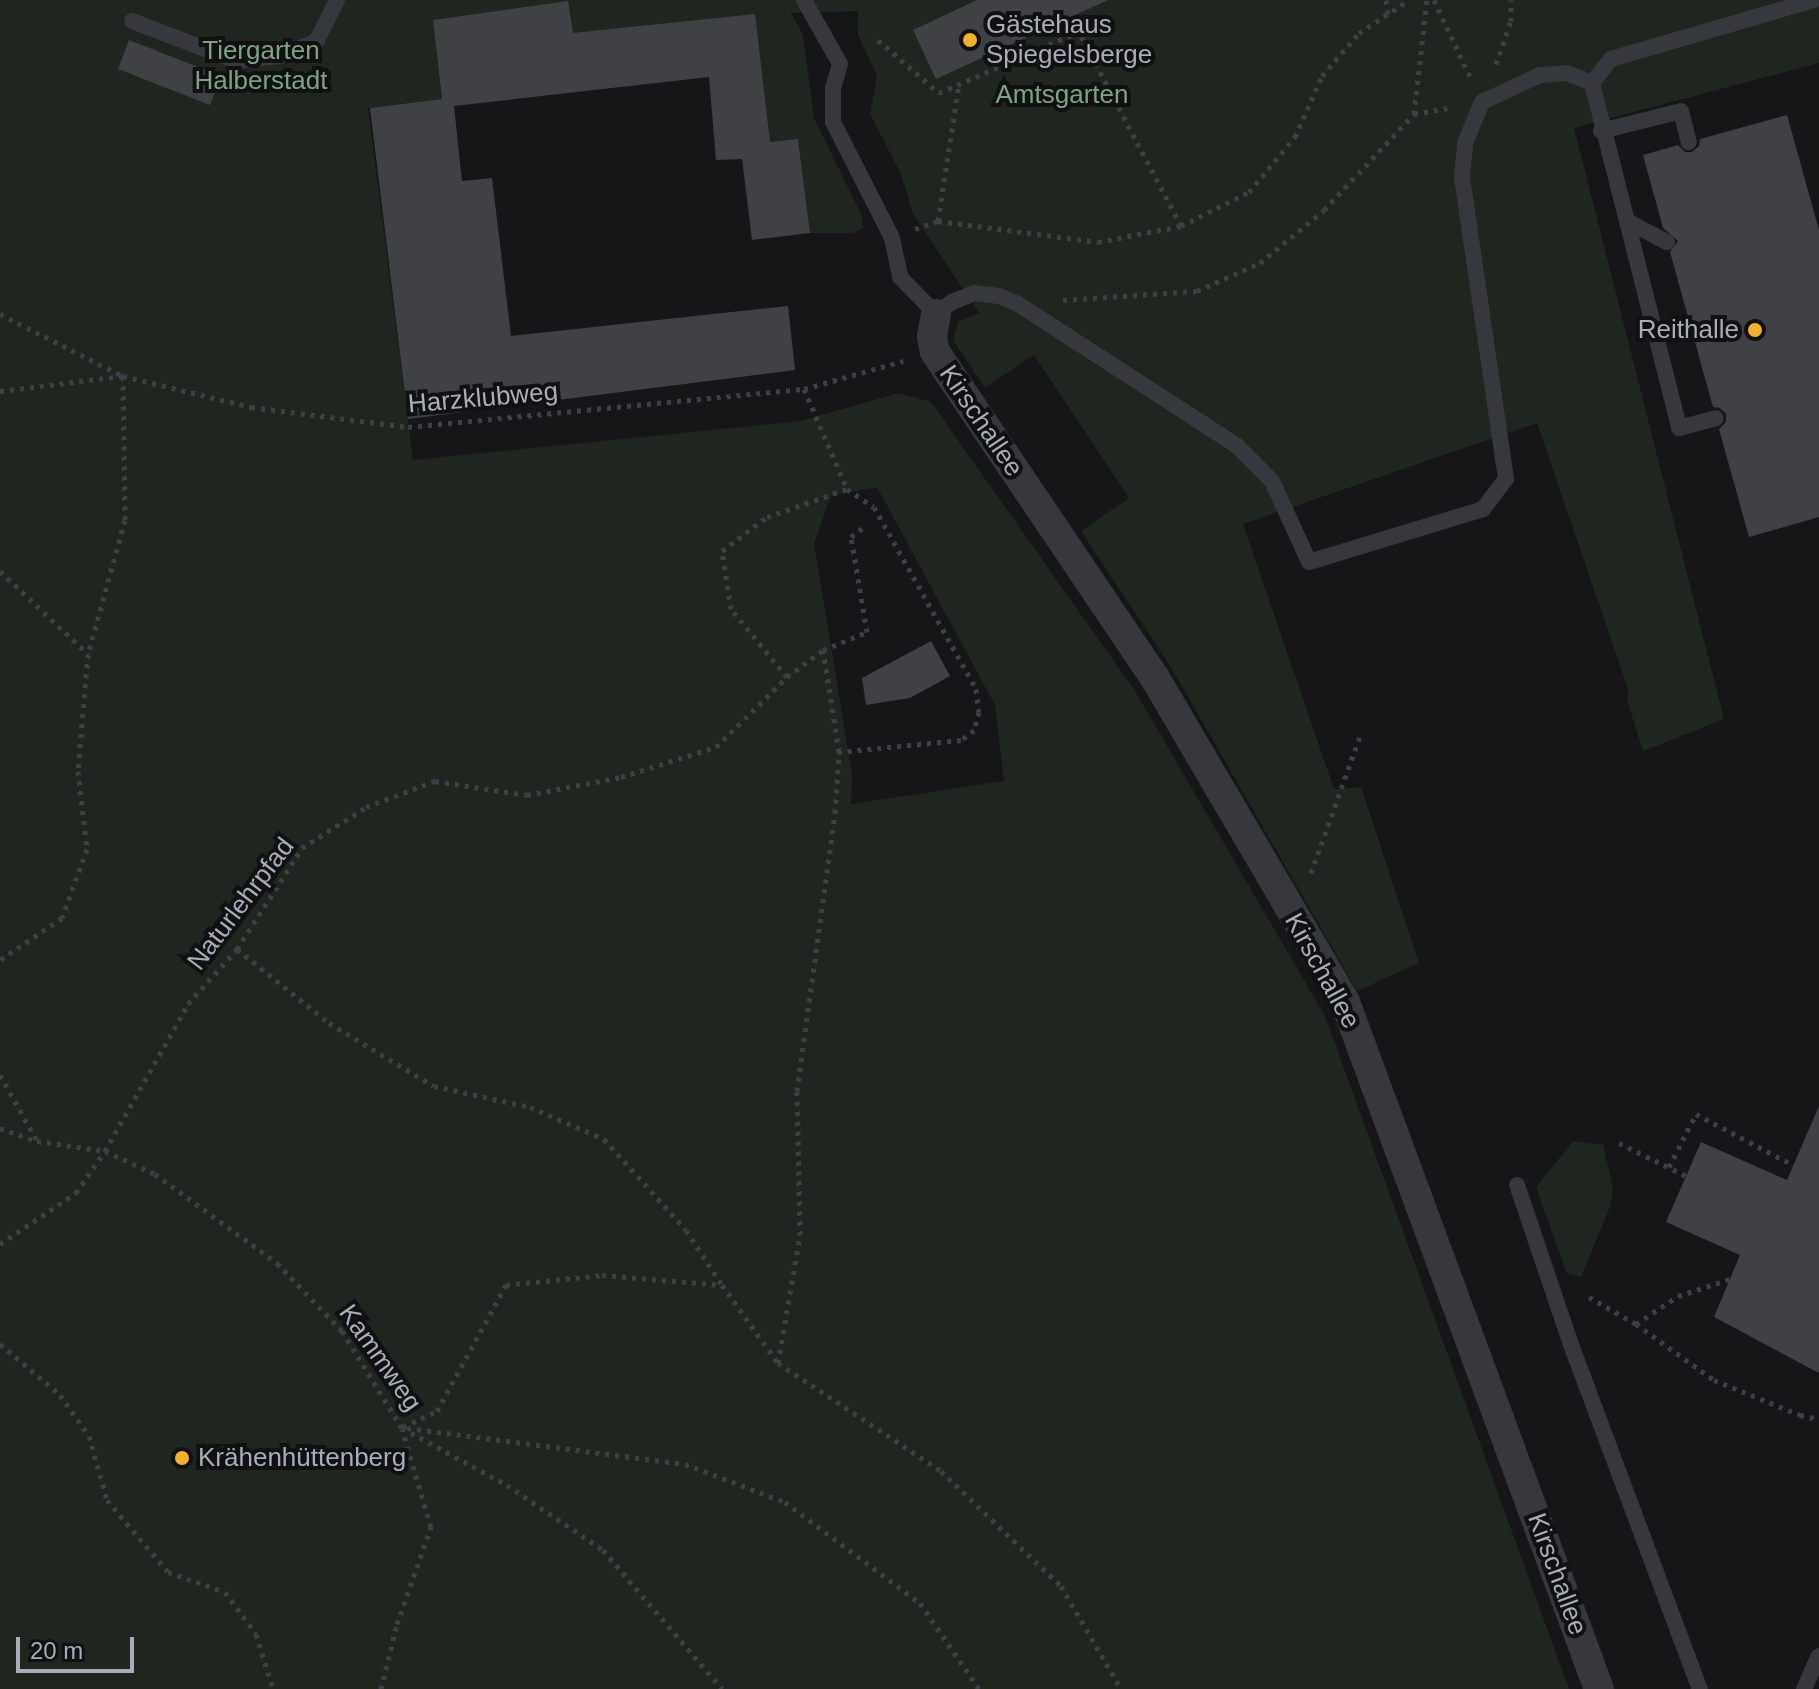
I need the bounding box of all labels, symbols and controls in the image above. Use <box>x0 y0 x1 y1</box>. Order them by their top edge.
place label: Gästehaus Spiegelsberge <box>986 9 1152 70</box>
marker: Gästehaus Spiegelsberge <box>961 31 979 49</box>
park label: Tiergarten Halberstadt <box>195 35 327 96</box>
park label: Amtsgarten <box>996 79 1128 111</box>
place label: Reithalle <box>1638 314 1739 346</box>
marker: Reithalle <box>1746 321 1764 339</box>
street label: Kirschallee <box>933 360 1029 482</box>
street label: Harzklubweg <box>407 376 559 420</box>
street label: Naturlehrpfad <box>181 832 301 976</box>
street label: Kirschallee <box>1278 908 1366 1034</box>
street label: Kammweg <box>332 1299 428 1417</box>
place label: Krähenhüttenberg <box>198 1442 406 1474</box>
marker: Krähenhüttenberg <box>173 1449 191 1467</box>
street label: Kirschallee <box>1521 1509 1593 1639</box>
scale bar <box>20 1621 138 1671</box>
text: 20 m <box>30 1637 83 1664</box>

